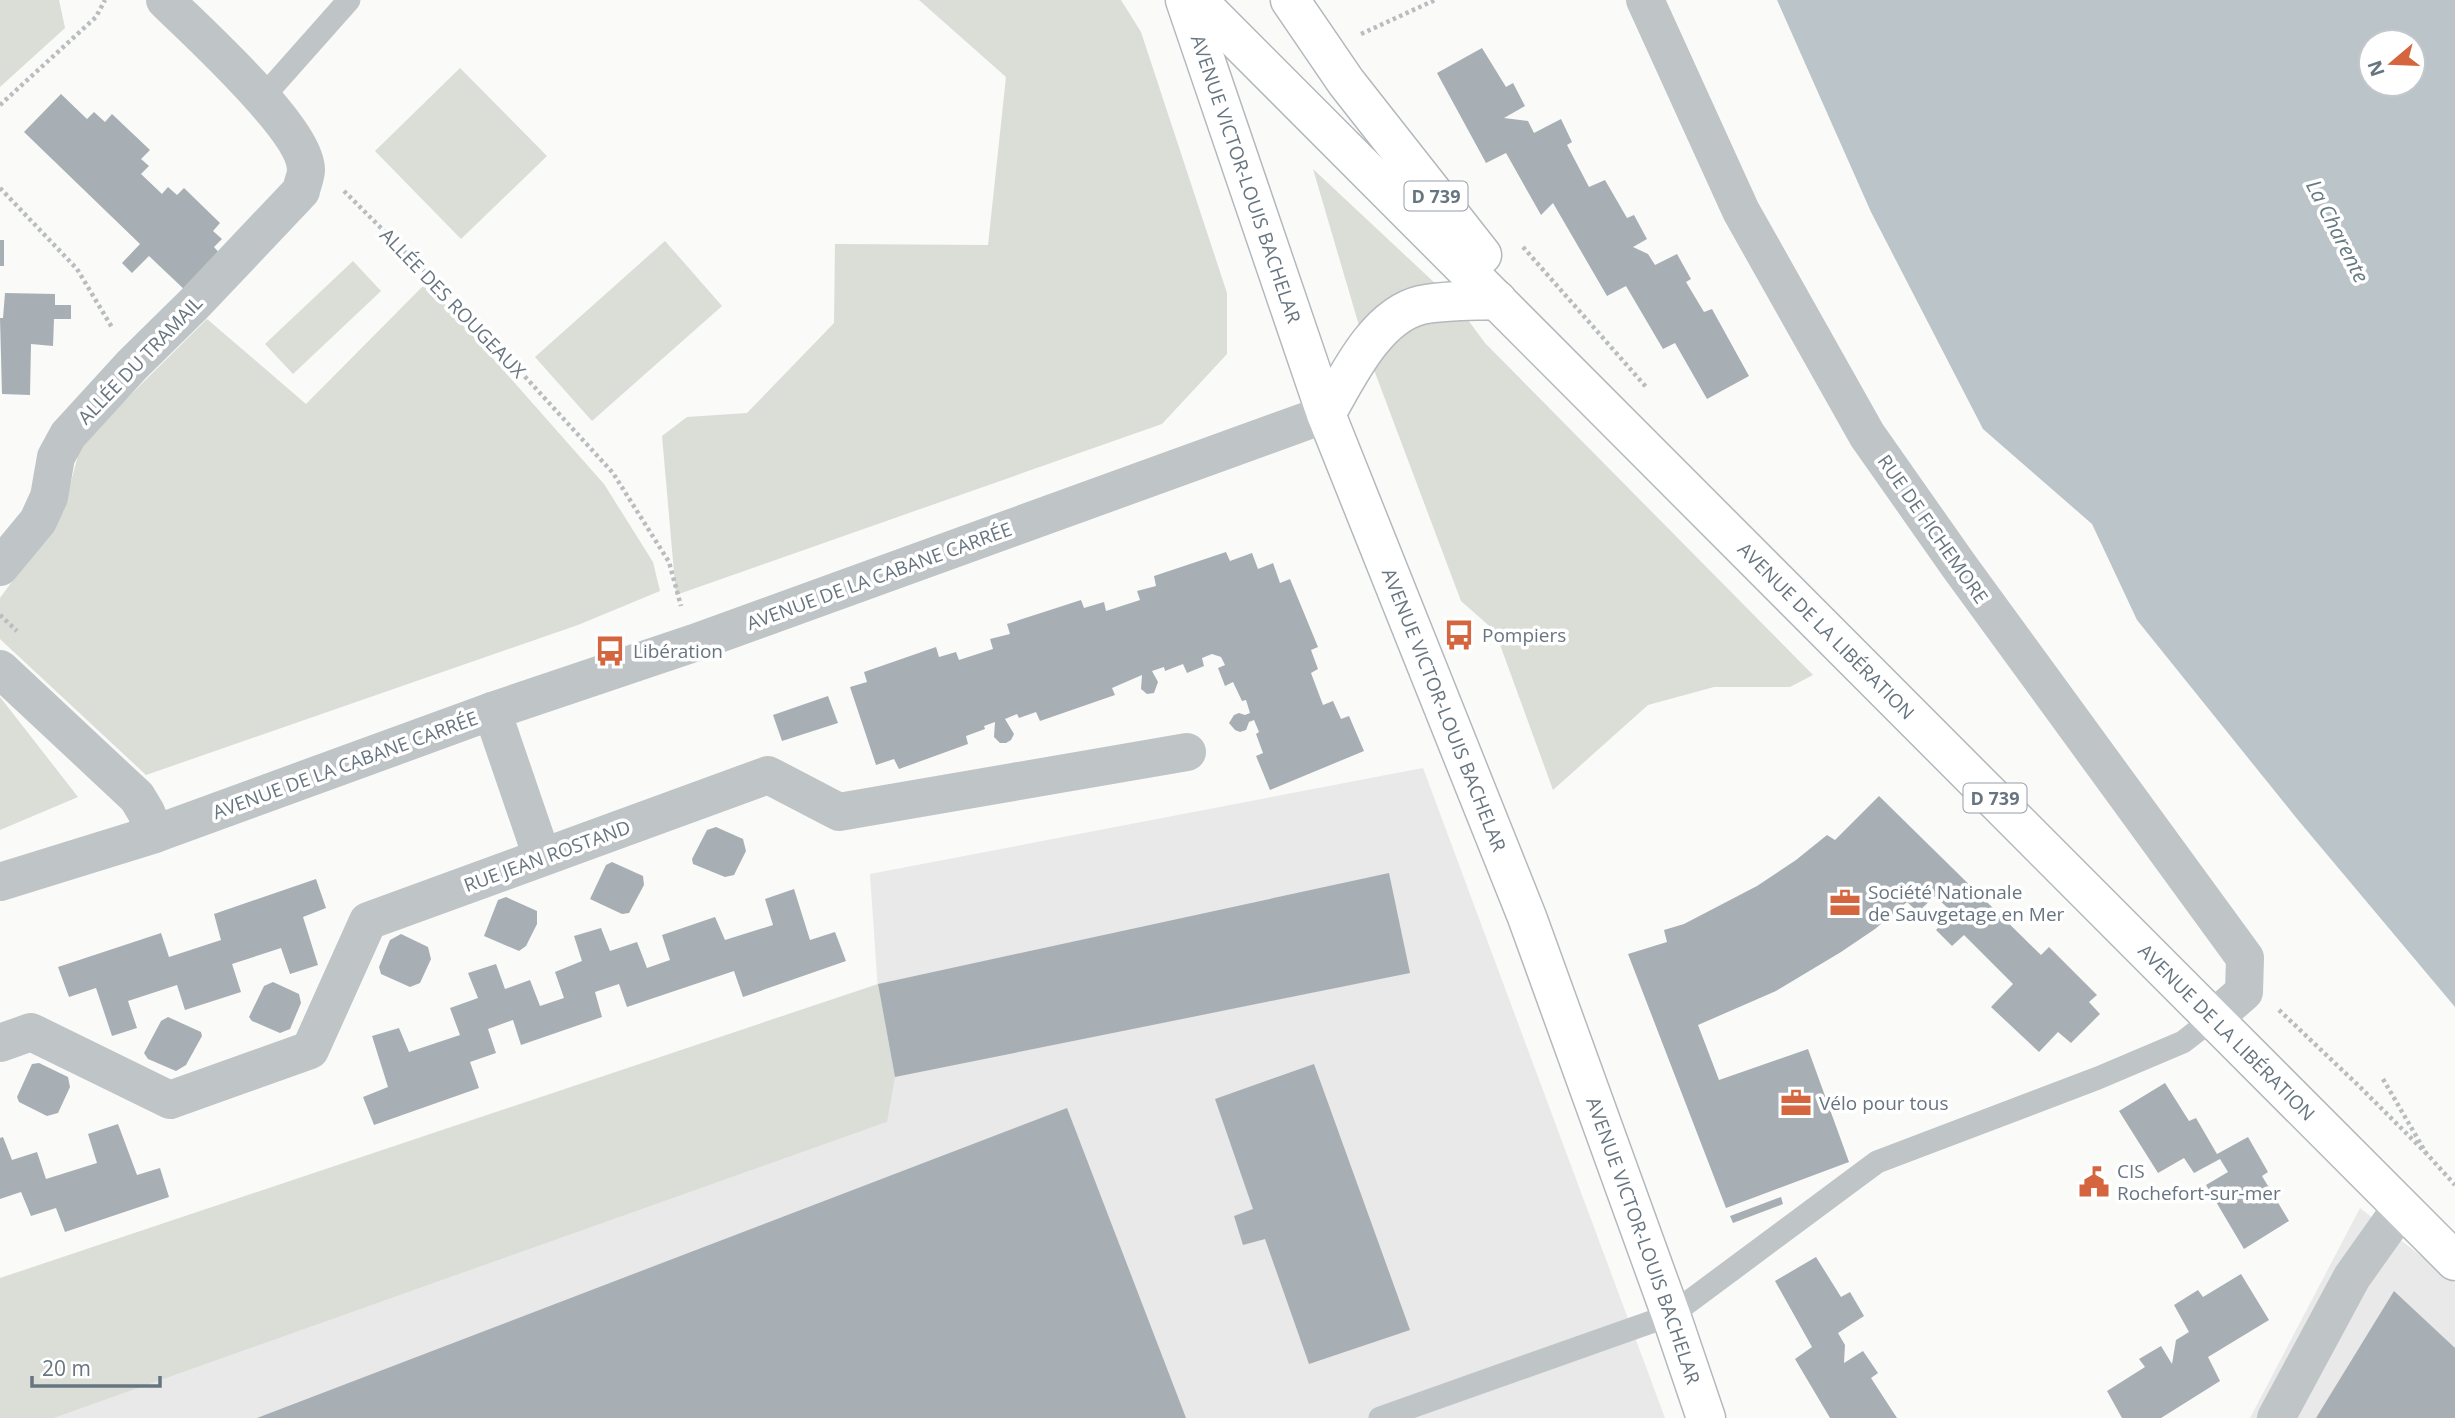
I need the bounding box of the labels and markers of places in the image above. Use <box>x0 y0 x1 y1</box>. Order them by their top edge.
bus stop icon: Pompiers <box>1442 618 1476 652</box>
place label: Pompiers <box>1482 622 1566 648</box>
bus stop icon: Libération <box>593 634 627 668</box>
place label: Libération <box>633 638 723 664</box>
place label: Société Nationale de Sauvgetage en Mer <box>1868 879 2065 927</box>
office icon: Société Nationale de Sauvgetage en Mer <box>1828 886 1862 920</box>
office icon: Vélo pour tous <box>1779 1086 1813 1120</box>
place label: Vélo pour tous <box>1819 1090 1948 1116</box>
place label: CIS Rochefort-sur-mer <box>2117 1158 2281 1206</box>
public building icon: CIS Rochefort-sur-mer <box>2077 1165 2111 1199</box>

